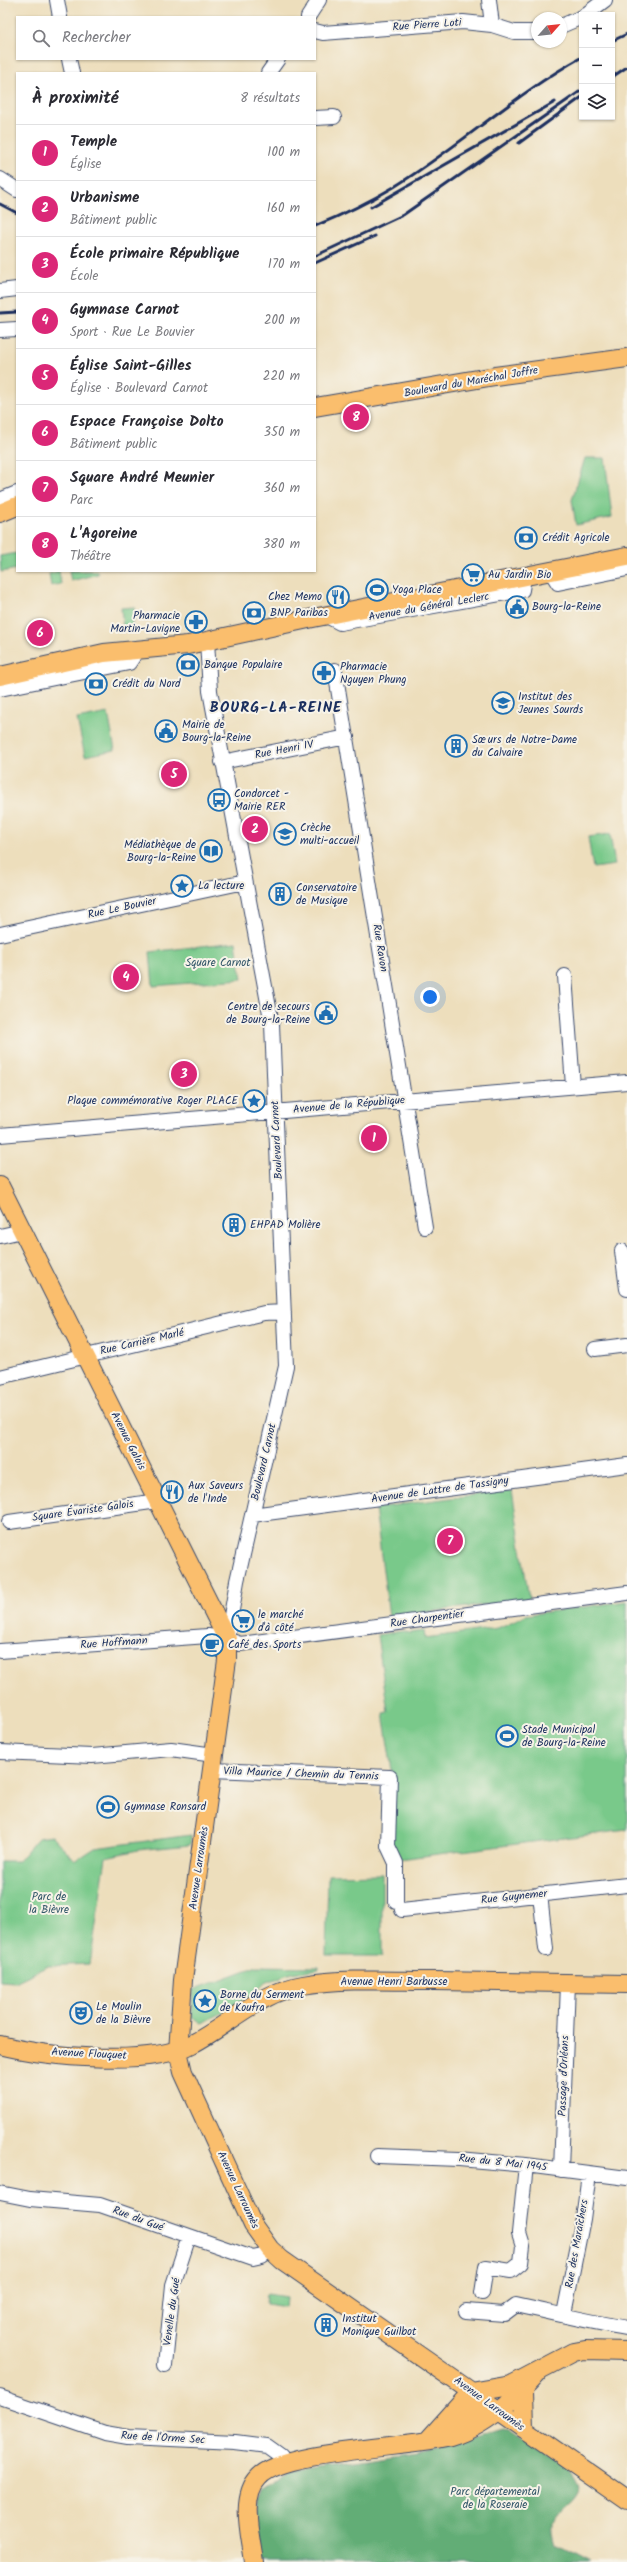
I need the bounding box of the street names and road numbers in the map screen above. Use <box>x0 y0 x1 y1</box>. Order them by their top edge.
street label: Rue Pierre Loti <box>392 14 462 36</box>
street label: Boulevard du Maréchal Joffre <box>403 361 539 403</box>
street label: Avenue du Général Leclerc <box>367 588 491 626</box>
street label: Rue Henri IV <box>253 735 316 764</box>
street label: Rue Le Bouvier <box>86 892 159 924</box>
street label: Rue Ravon <box>367 923 393 973</box>
street label: Avenue de la République <box>292 1091 406 1119</box>
street label: Boulevard Carnot <box>266 1099 288 1180</box>
street label: Rue Carrière Marlé <box>98 1323 187 1360</box>
street label: Avenue Galois <box>106 1409 151 1474</box>
street label: Boulevard Carnot <box>246 1421 282 1502</box>
street label: Avenue de Lattre de Tassigny <box>370 1471 511 1509</box>
street label: Square Évariste Galois <box>31 1495 135 1527</box>
street label: Rue Charpentier <box>389 1605 466 1633</box>
street label: Rue Hoffmann <box>80 1632 148 1654</box>
street label: Villa Maurice / Chemin du Tennis <box>223 1762 379 1786</box>
street label: Avenue Larroumès <box>184 1825 214 1911</box>
street label: Rue Guynemer <box>480 1884 549 1909</box>
street label: Avenue Henri Barbusse <box>341 1973 447 1991</box>
street label: Passage d'Orléans <box>554 2035 574 2117</box>
street label: Avenue Flouquet <box>51 2043 128 2065</box>
street label: Avenue Larroumès <box>212 2148 264 2232</box>
street label: Rue du 8 Mai 1945 <box>458 2149 549 2177</box>
street label: Rue des Maraîchers <box>560 2198 594 2290</box>
street label: Rue du Gué <box>110 2201 167 2237</box>
street label: Venelle du Gué <box>158 2276 186 2347</box>
street label: Avenue Larroumès <box>450 2372 528 2436</box>
street label: Rue de l'Orme Sec <box>120 2427 206 2449</box>

